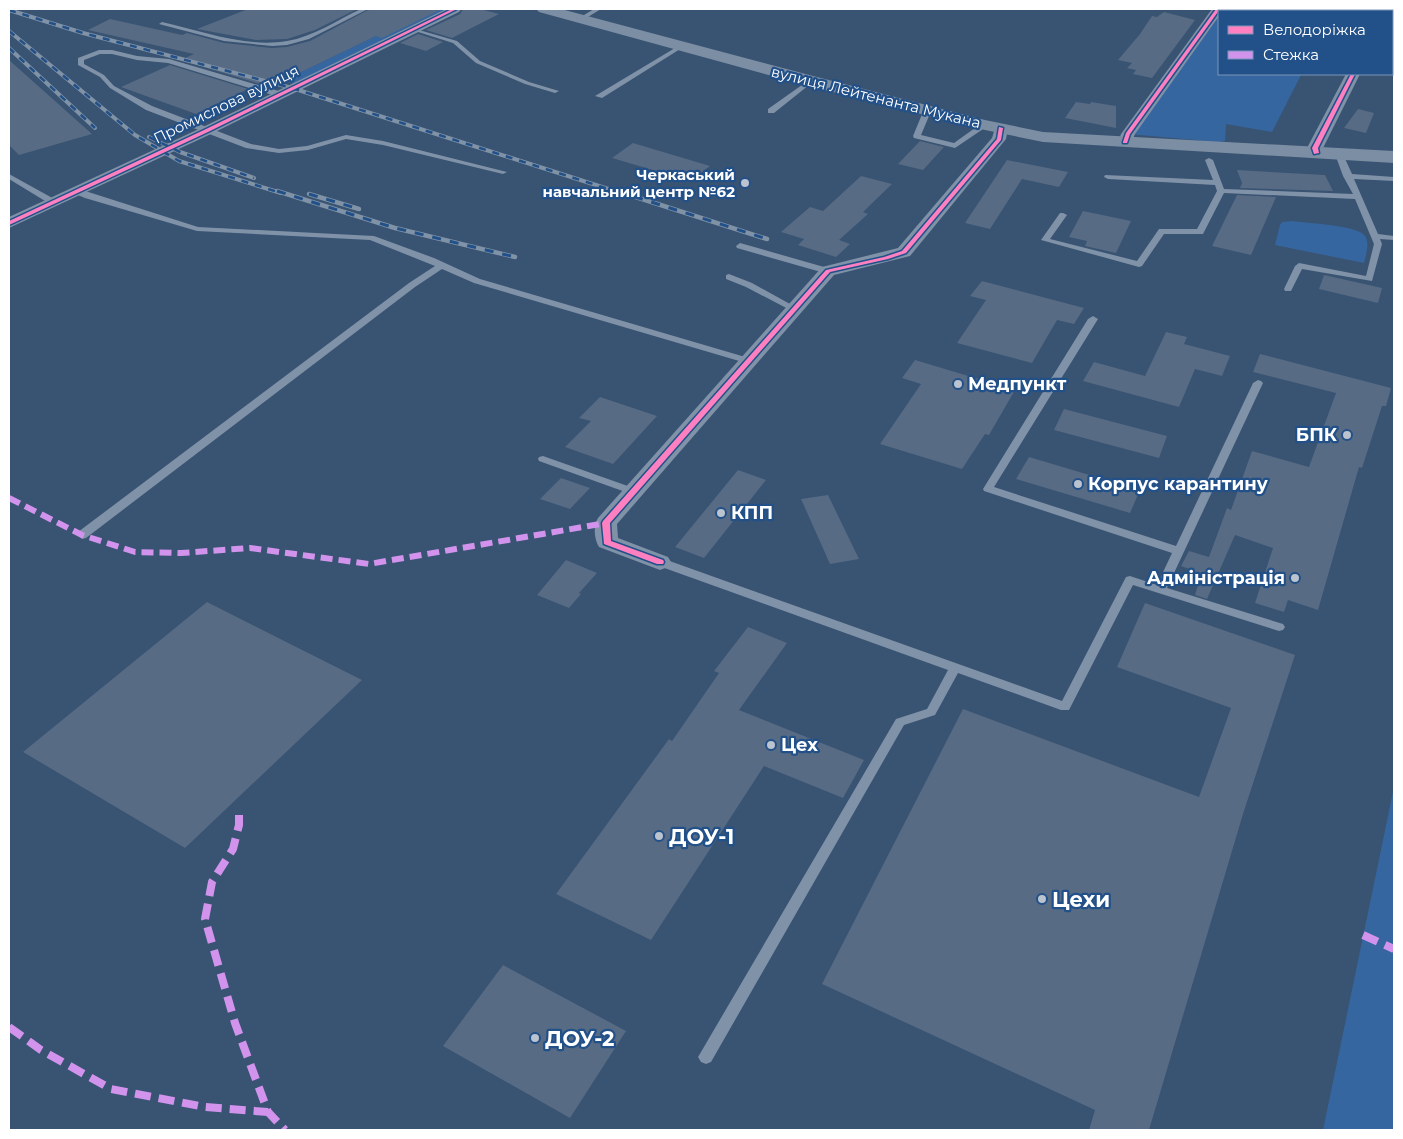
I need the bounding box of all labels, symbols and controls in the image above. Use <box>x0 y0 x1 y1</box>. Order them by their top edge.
legend <box>1218 10 1393 75</box>
text: Велодоріжка <box>1263 20 1366 39</box>
text: Стежка <box>1263 45 1319 64</box>
street label: Промислова вулиця <box>150 60 302 148</box>
street label: вулиця Лейтенанта Мукана <box>769 62 983 132</box>
place label: Черкаський навчальний центр №62 <box>543 165 735 201</box>
marker: Черкаський навчальний центр №62 <box>739 177 751 189</box>
place label: Медпункт <box>968 373 1067 395</box>
marker: Медпункт <box>952 378 964 390</box>
place label: БПК <box>1296 424 1338 446</box>
marker: БПК <box>1341 429 1353 441</box>
place label: Корпус карантину <box>1088 473 1269 495</box>
marker: Корпус карантину <box>1072 478 1084 490</box>
place label: КПП <box>731 502 773 524</box>
marker: КПП <box>715 507 727 519</box>
place label: Адміністрація <box>1147 567 1285 589</box>
marker: Адміністрація <box>1289 572 1301 584</box>
place label: Цех <box>781 734 818 756</box>
marker: Цех <box>765 739 777 751</box>
place label: ДОУ-1 <box>669 824 734 849</box>
marker: ДОУ-1 <box>653 830 665 842</box>
place label: Цехи <box>1052 887 1110 912</box>
marker: Цехи <box>1036 893 1048 905</box>
place label: ДОУ-2 <box>545 1026 614 1051</box>
marker: ДОУ-2 <box>529 1032 541 1044</box>

